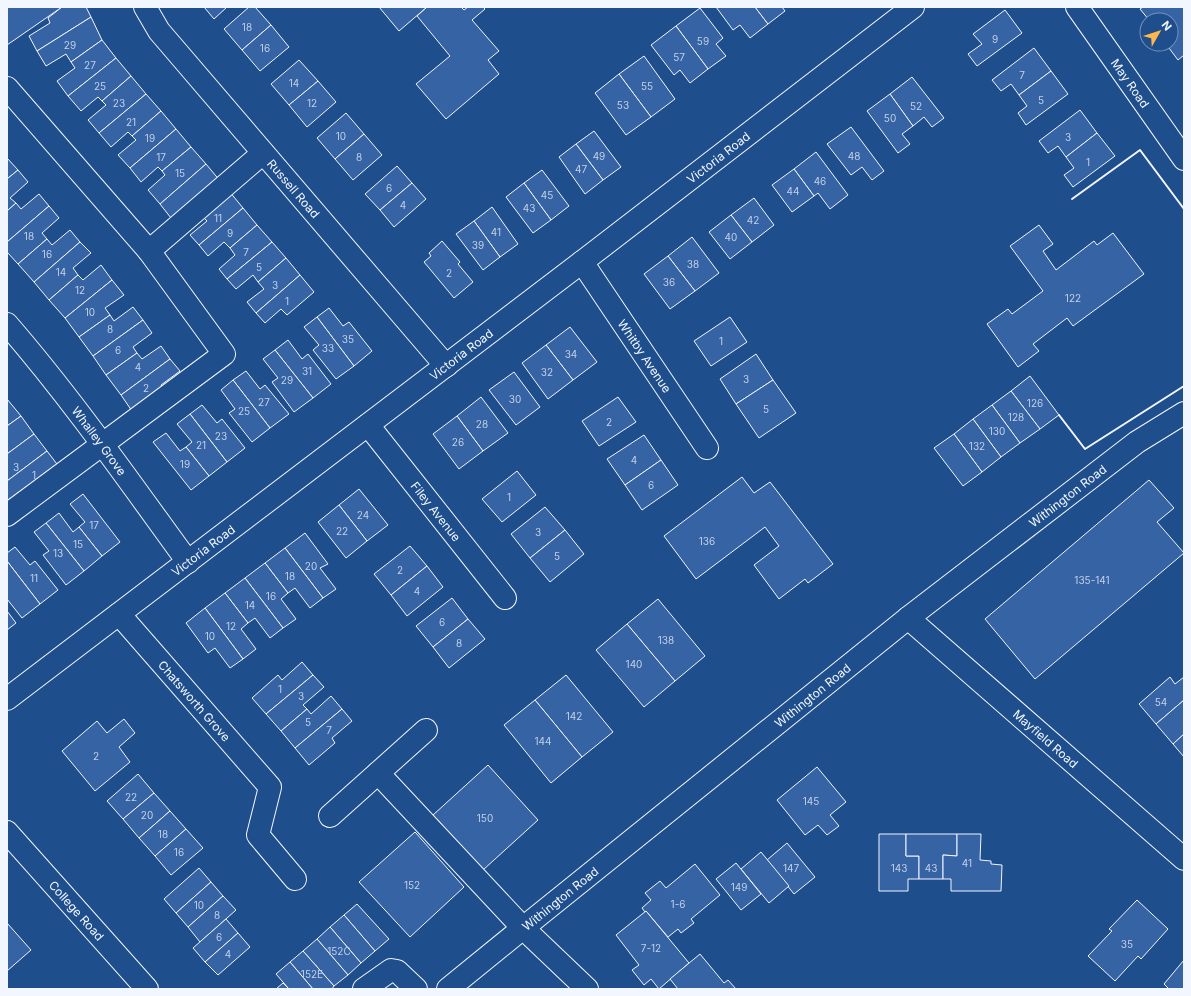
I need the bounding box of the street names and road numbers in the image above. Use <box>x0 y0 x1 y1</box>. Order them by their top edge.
street label: May Road <box>1108 56 1153 110</box>
street label: Victoria Road <box>683 128 753 186</box>
street label: Russell Road <box>264 156 323 221</box>
street label: Whitby Avenue <box>615 316 675 395</box>
street label: Victoria Road <box>426 325 496 383</box>
street label: Whalley Grove <box>69 403 130 478</box>
street label: Withington Road <box>1026 461 1109 530</box>
street label: Filey Avenue <box>408 478 465 544</box>
street label: Victoria Road <box>168 521 238 579</box>
street label: Chatsworth Grove <box>155 657 234 744</box>
street label: Withington Road <box>771 660 853 730</box>
street label: Mayfield Road <box>1010 706 1081 771</box>
street label: Withington Road <box>519 863 601 934</box>
street label: College Road <box>46 877 108 944</box>

